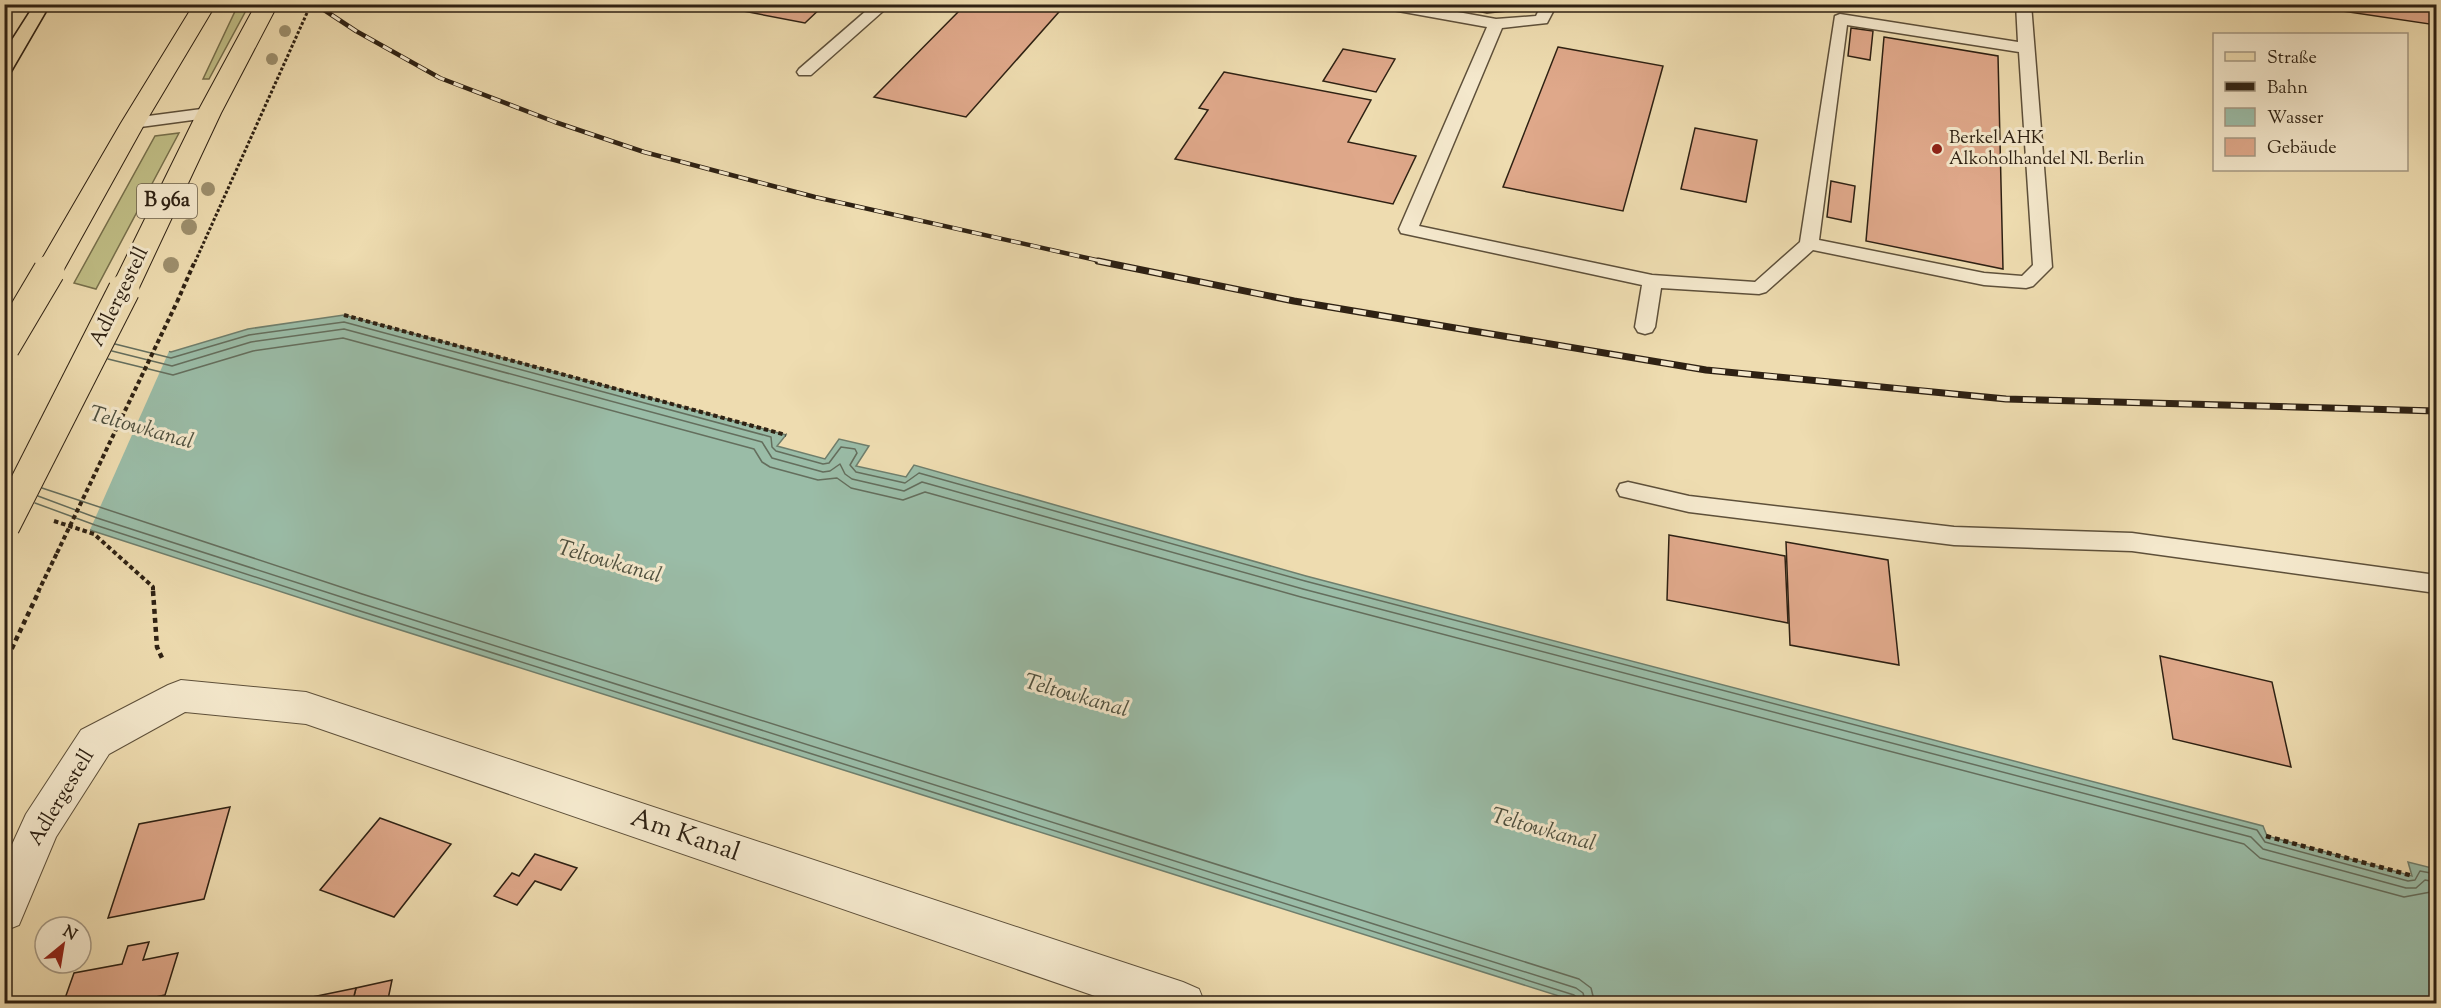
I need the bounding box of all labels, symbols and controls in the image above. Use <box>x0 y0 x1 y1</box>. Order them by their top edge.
legend <box>2213 33 2408 171</box>
text: Straße <box>2267 46 2317 72</box>
text: Bahn <box>2267 76 2308 102</box>
text: Wasser <box>2267 106 2324 132</box>
place label: Berkel AHK Alkoholhandel Nl. Berlin <box>1949 126 2145 173</box>
text: Gebäude <box>2267 136 2337 162</box>
marker: Berkel AHK Alkoholhandel Nl. Berlin <box>1930 142 1944 156</box>
road number: B 96a <box>137 184 197 218</box>
street label: Adlergestell <box>83 242 157 352</box>
water label: Teltowkanal <box>85 399 197 459</box>
water label: Teltowkanal <box>553 533 665 593</box>
water label: Teltowkanal <box>1020 667 1132 727</box>
street label: Adlergestell <box>21 744 103 852</box>
street label: Am Kanal <box>625 800 745 872</box>
water label: Teltowkanal <box>1487 801 1599 861</box>
north arrow <box>33 915 93 975</box>
text: N <box>58 921 81 947</box>

